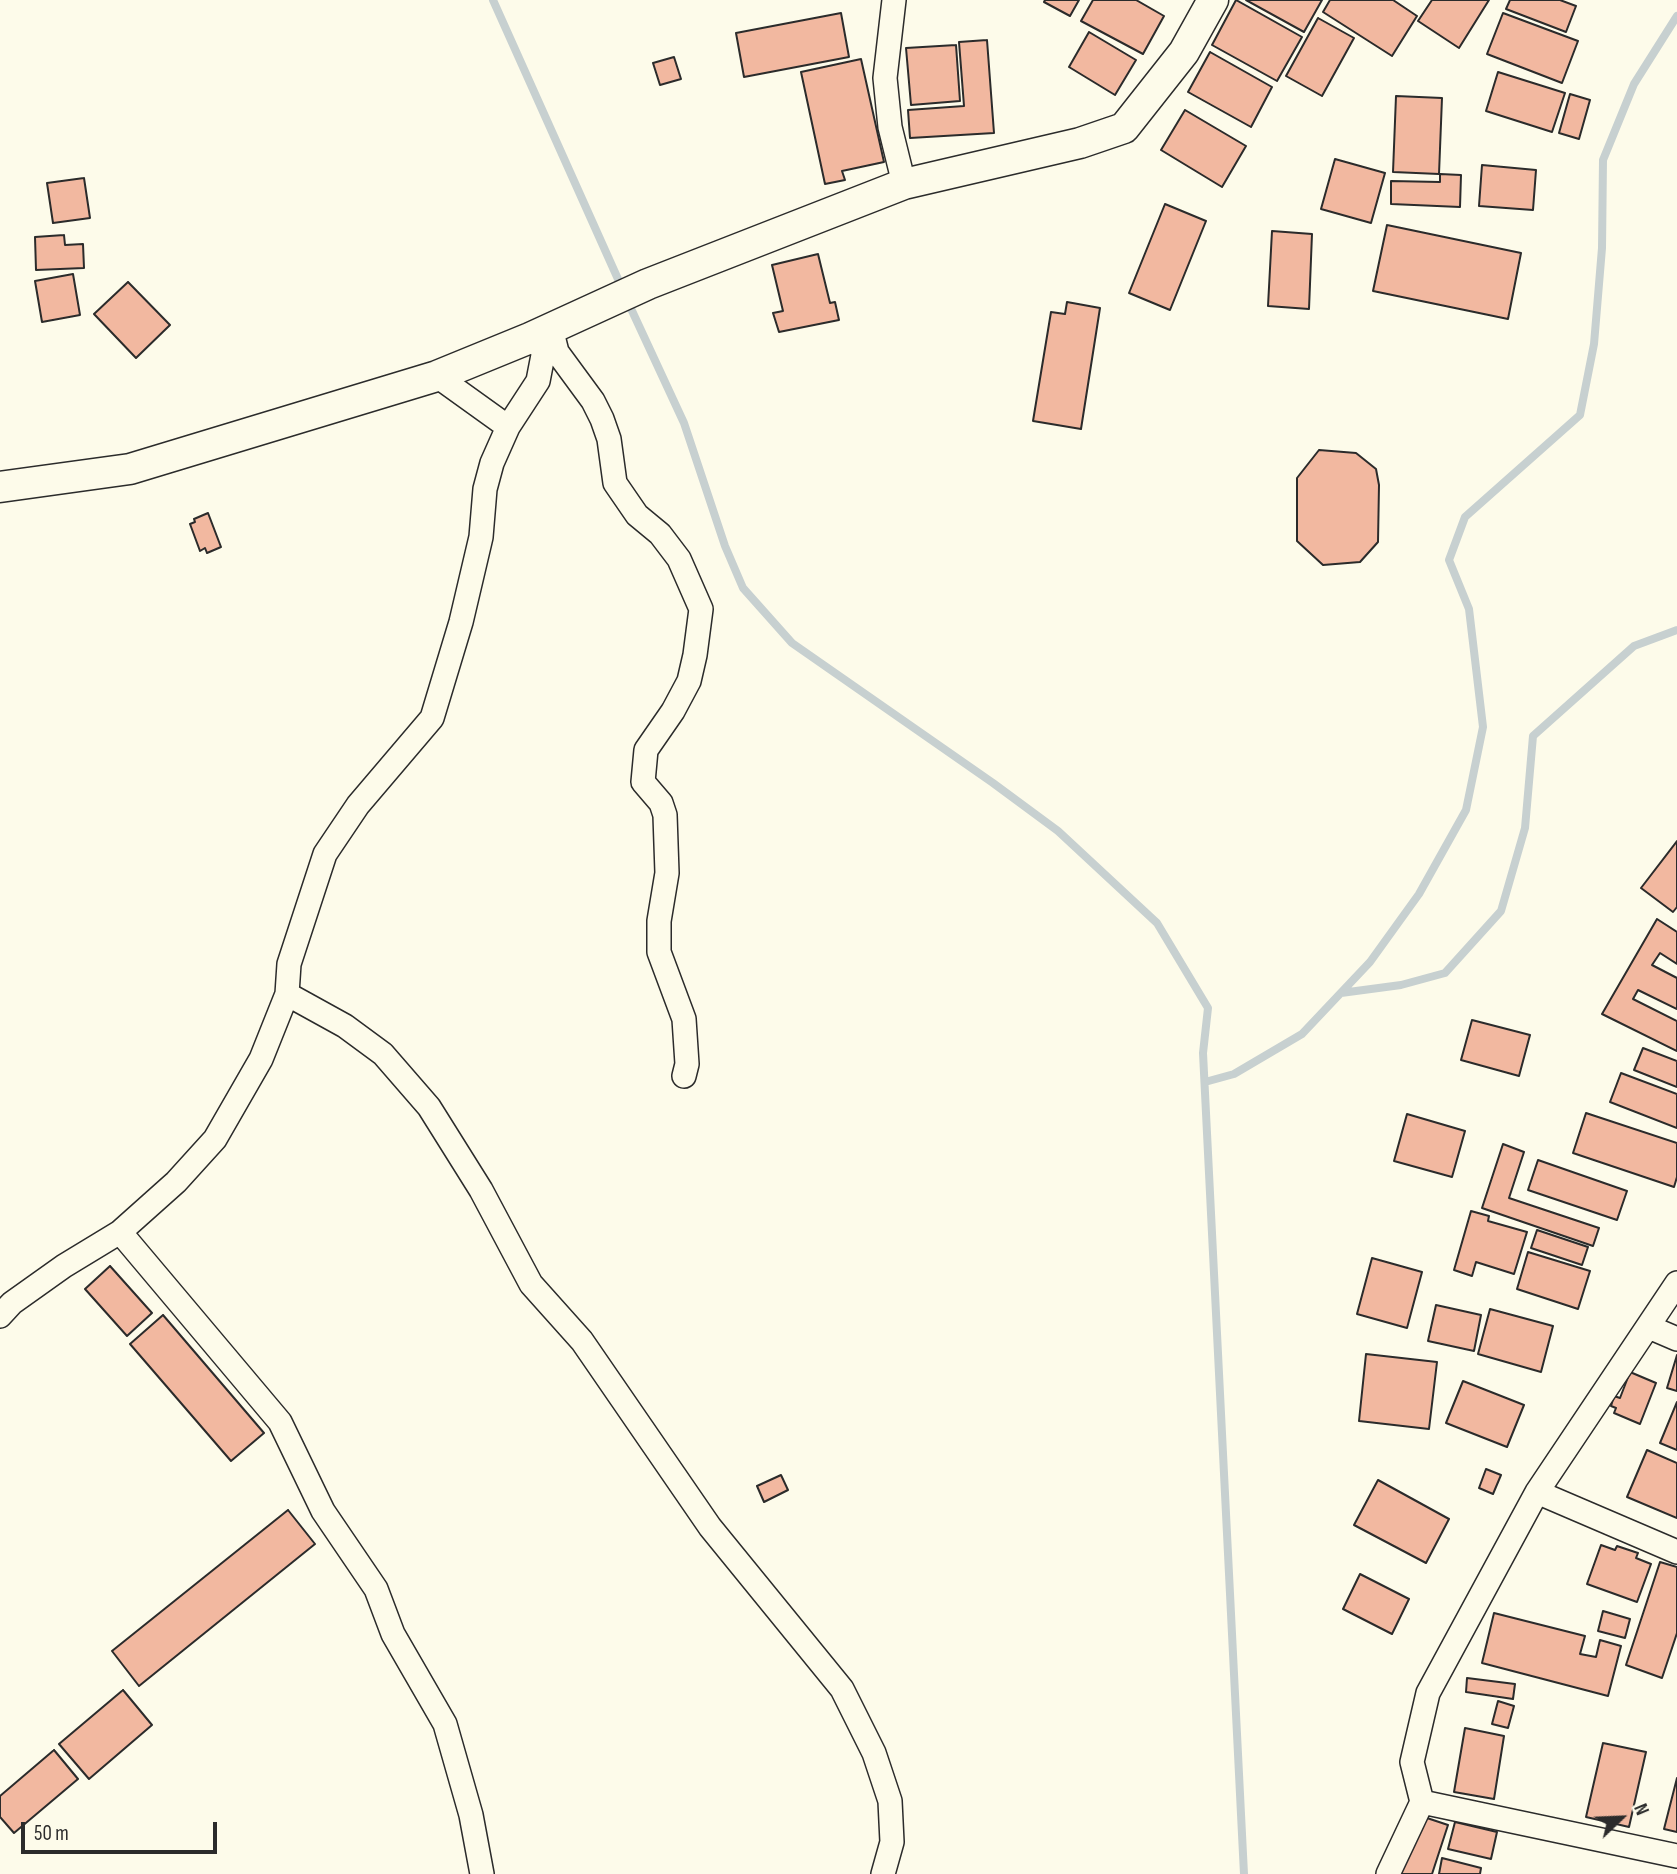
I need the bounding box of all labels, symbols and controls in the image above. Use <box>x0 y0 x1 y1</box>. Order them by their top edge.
north arrow <box>1586 1783 1656 1853</box>
text: N <box>1628 1800 1653 1819</box>
scale bar <box>24 1808 220 1852</box>
text: 50 m <box>34 1821 69 1846</box>

